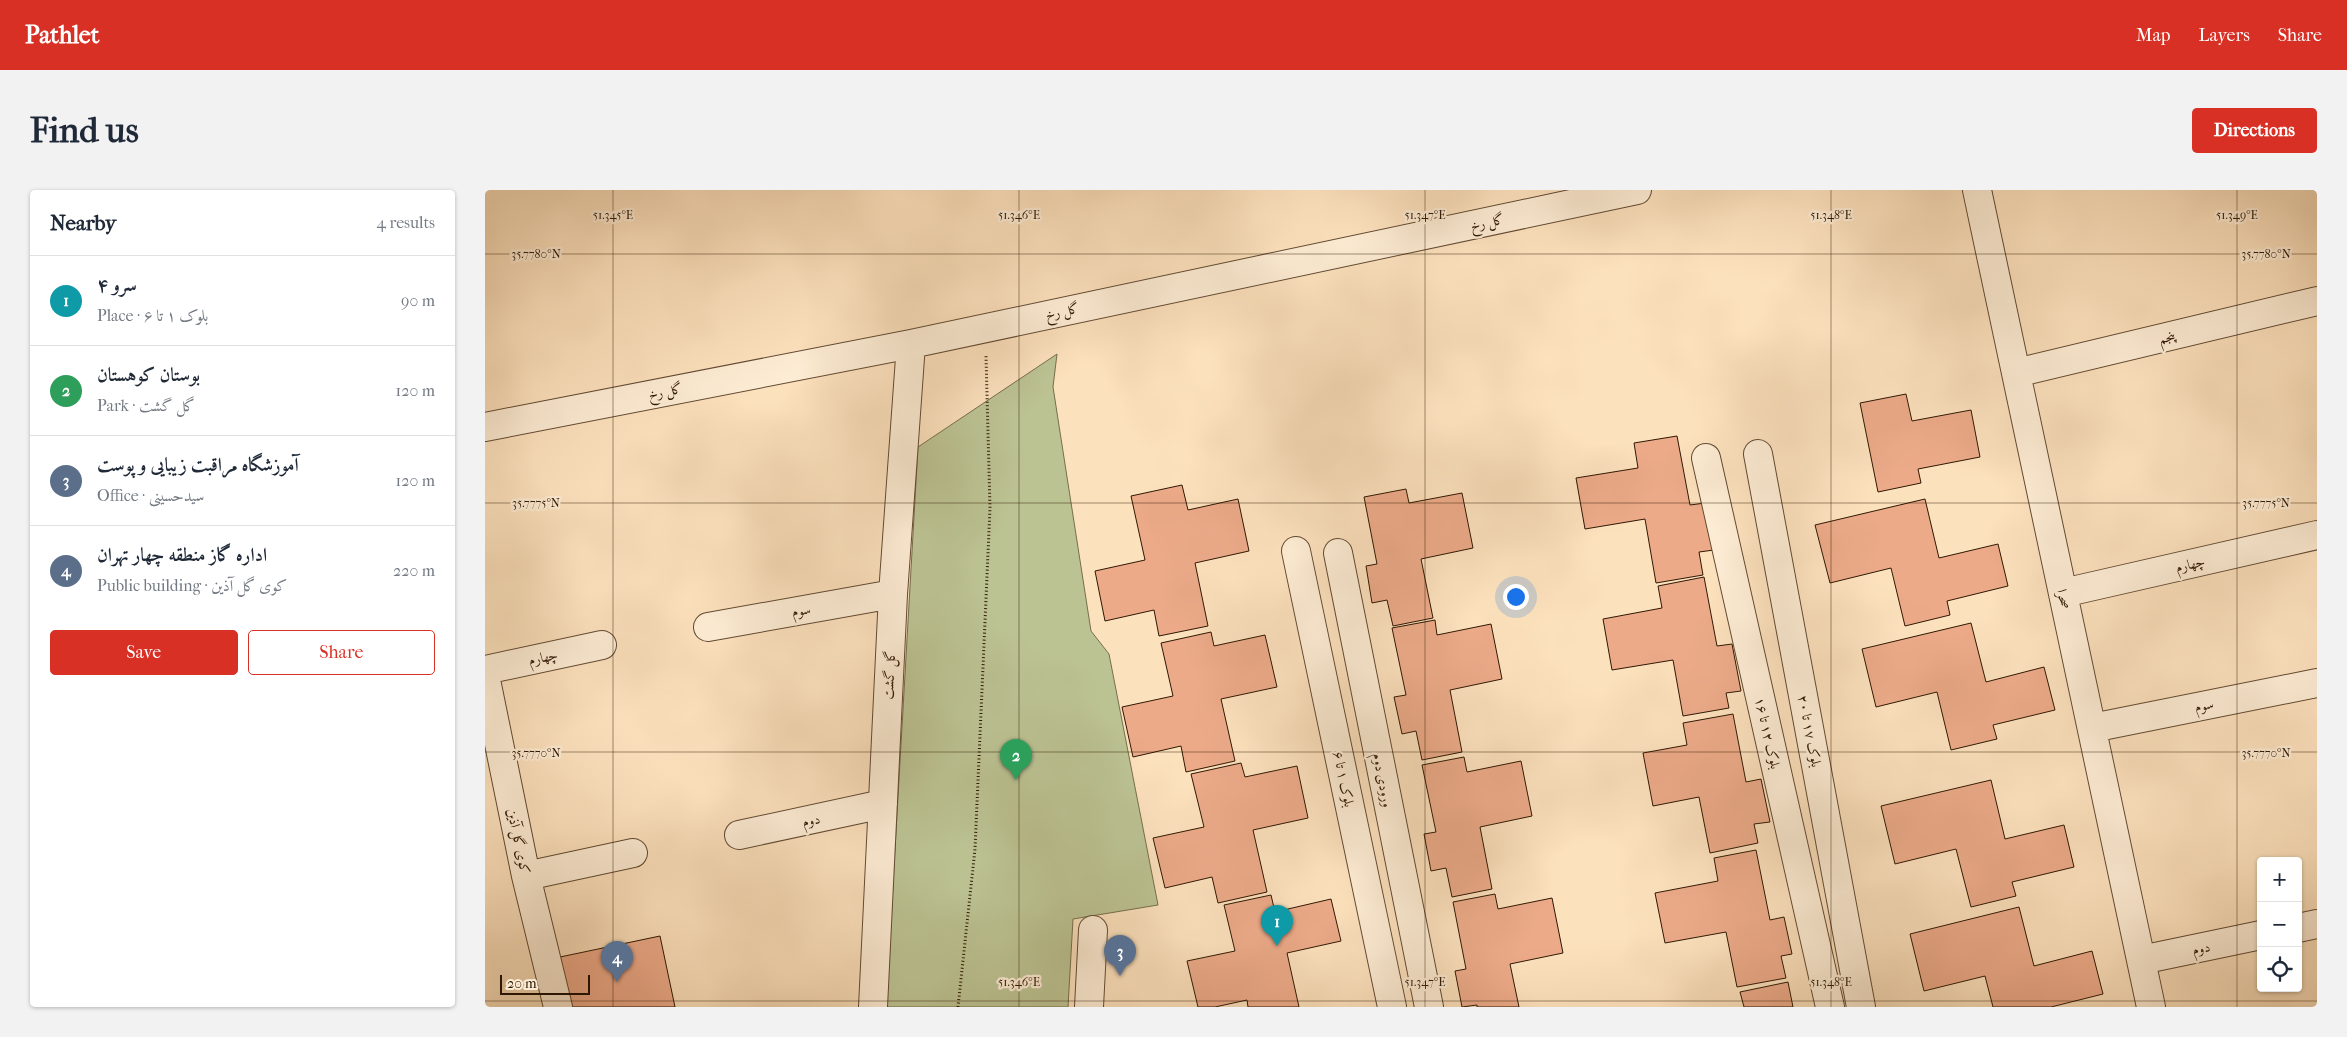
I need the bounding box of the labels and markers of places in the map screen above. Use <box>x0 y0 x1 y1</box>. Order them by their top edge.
pin: 2 <box>1000 739 1032 780</box>
pin: 1 <box>1261 905 1293 946</box>
pin: 3 <box>1104 935 1136 976</box>
pin: 4 <box>601 941 633 982</box>

